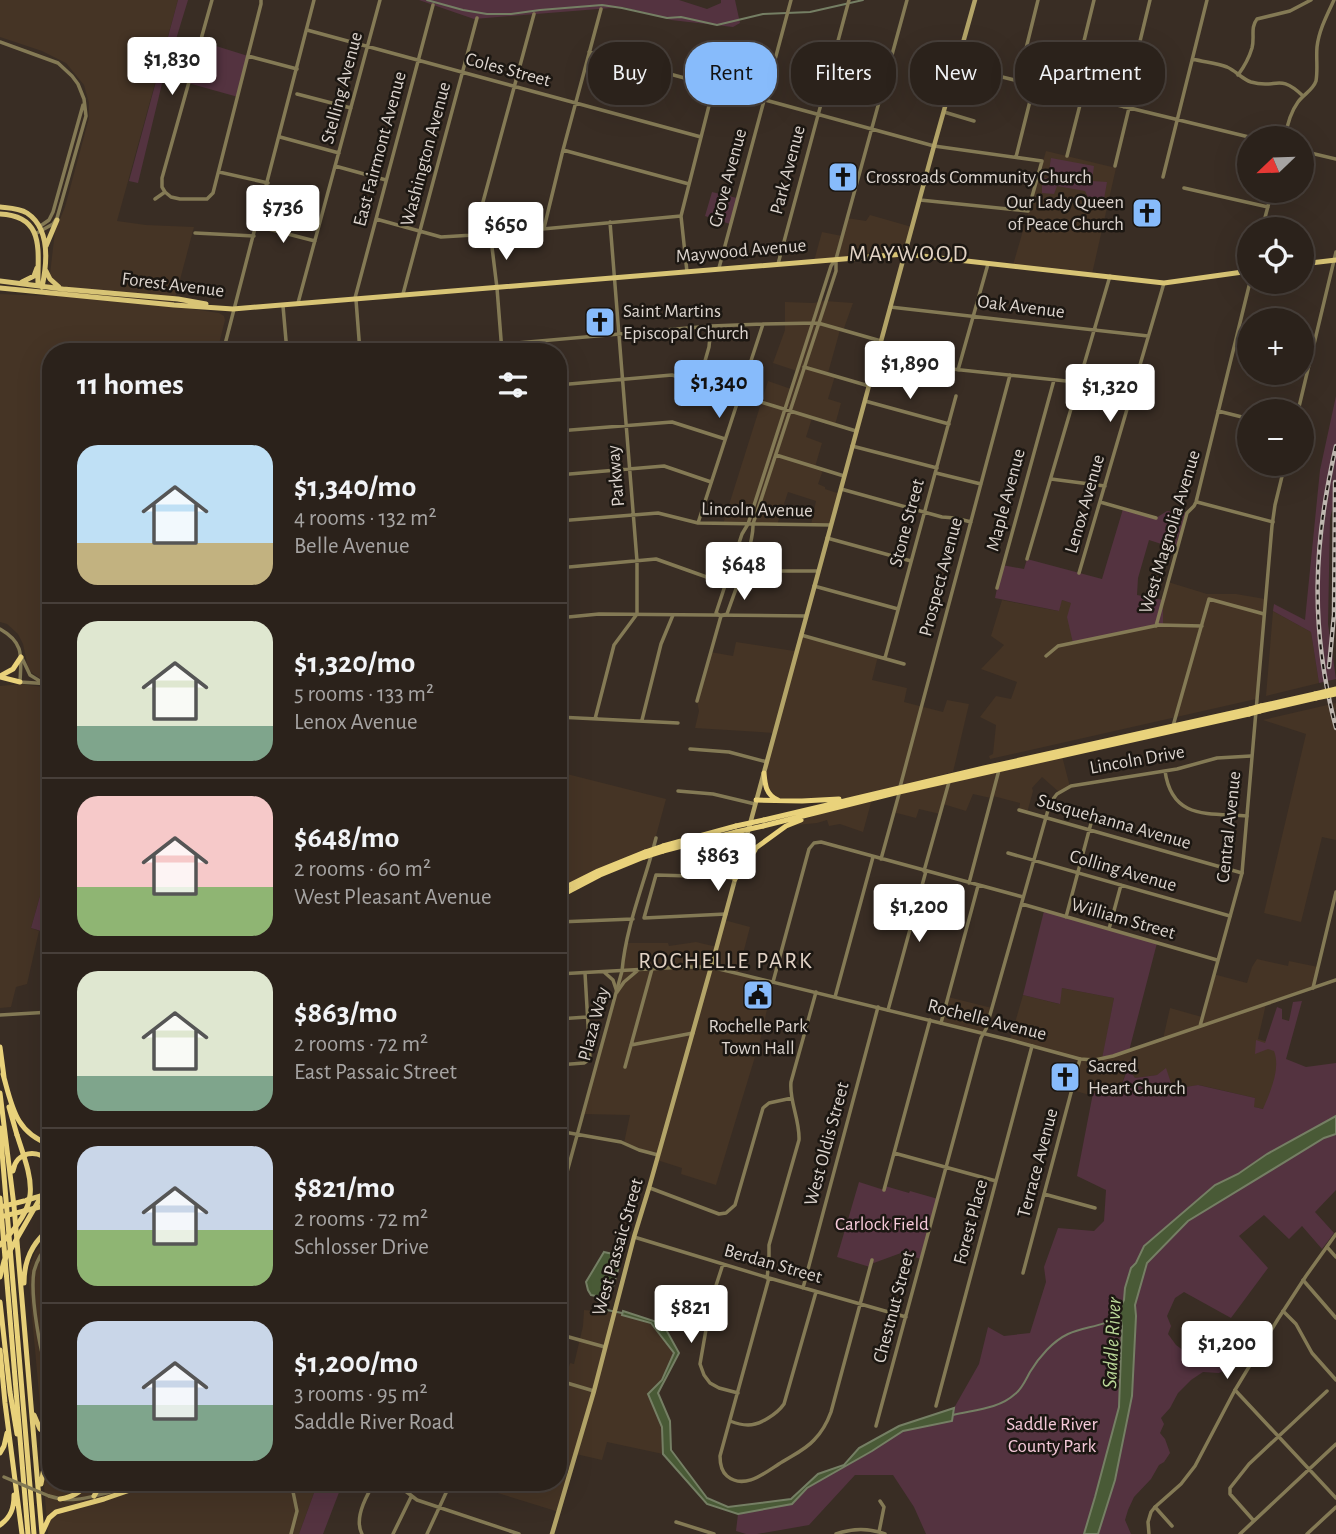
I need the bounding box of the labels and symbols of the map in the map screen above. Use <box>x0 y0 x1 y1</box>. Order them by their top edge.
street label: Stelling Avenue <box>318 30 366 146</box>
pin: $1,830 <box>115 38 229 97</box>
street label: Coles Street <box>463 50 553 90</box>
street label: East Fairmont Avenue <box>350 69 410 229</box>
street label: Washington Avenue <box>398 80 454 228</box>
street label: Park Avenue <box>767 123 809 217</box>
north arrow <box>1237 126 1314 203</box>
street label: Grove Avenue <box>706 127 750 229</box>
church icon: Crossroads Community Church <box>826 160 860 194</box>
place label: Crossroads Community Church <box>866 168 1092 187</box>
pin: $736 <box>242 186 324 245</box>
place label: Our Lady Queen of Peace Church <box>1006 193 1124 234</box>
church icon: Our Lady Queen of Peace Church <box>1130 196 1164 230</box>
pin: $650 <box>465 202 547 262</box>
street label: Maywood Avenue <box>675 236 807 266</box>
district label: MAYWOOD <box>849 243 969 266</box>
street label: Forest Avenue <box>121 269 225 301</box>
street label: Oak Avenue <box>976 292 1066 322</box>
place label: Saint Martins Episcopal Church <box>623 302 749 343</box>
church icon: Saint Martins Episcopal Church <box>583 305 617 339</box>
pin: $1,890 <box>853 342 967 401</box>
pin: $1,340 <box>662 360 776 420</box>
pin: $1,320 <box>1053 364 1167 424</box>
street label: Parkway <box>604 444 628 508</box>
street label: Maple Avenue <box>983 447 1029 553</box>
street label: West Magnolia Avenue <box>1136 448 1204 616</box>
street label: Lenox Avenue <box>1062 452 1108 556</box>
street label: Stone Street <box>886 477 928 569</box>
street label: Lincoln Avenue <box>701 500 813 520</box>
street label: Prospect Avenue <box>916 515 966 639</box>
pin: $648 <box>703 542 785 602</box>
street label: Lincoln Drive <box>1088 742 1186 778</box>
street label: Central Avenue <box>1214 770 1244 884</box>
street label: Susquehanna Avenue <box>1035 791 1193 853</box>
pin: $863 <box>677 834 759 893</box>
street label: Colling Avenue <box>1067 847 1179 895</box>
pin: $1,200 <box>862 884 976 944</box>
street label: William Street <box>1069 895 1177 943</box>
district label: ROCHELLE PARK <box>638 950 814 973</box>
public building icon: Rochelle Park Town Hall <box>741 978 775 1012</box>
street label: Plaza Way <box>575 985 613 1063</box>
street label: Rochelle Avenue <box>926 996 1048 1044</box>
place label: Rochelle Park Town Hall <box>708 1017 808 1058</box>
place label: Sacred Heart Church <box>1088 1057 1186 1098</box>
church icon: Sacred Heart Church <box>1048 1060 1082 1094</box>
street label: West Oldis Street <box>801 1080 853 1208</box>
street label: Terrace Avenue <box>1014 1106 1062 1220</box>
street label: West Passaic Street <box>589 1176 647 1318</box>
street label: Forest Place <box>951 1177 991 1267</box>
park label: Carlock Field <box>835 1215 929 1234</box>
street label: Berdan Street <box>722 1241 824 1287</box>
street label: Chestnut Street <box>870 1249 918 1365</box>
pin: $821 <box>650 1286 732 1345</box>
water label: Saddle River <box>1099 1296 1125 1389</box>
pin: $1,200 <box>1170 1322 1284 1381</box>
park label: Saddle River County Park <box>1006 1415 1098 1456</box>

